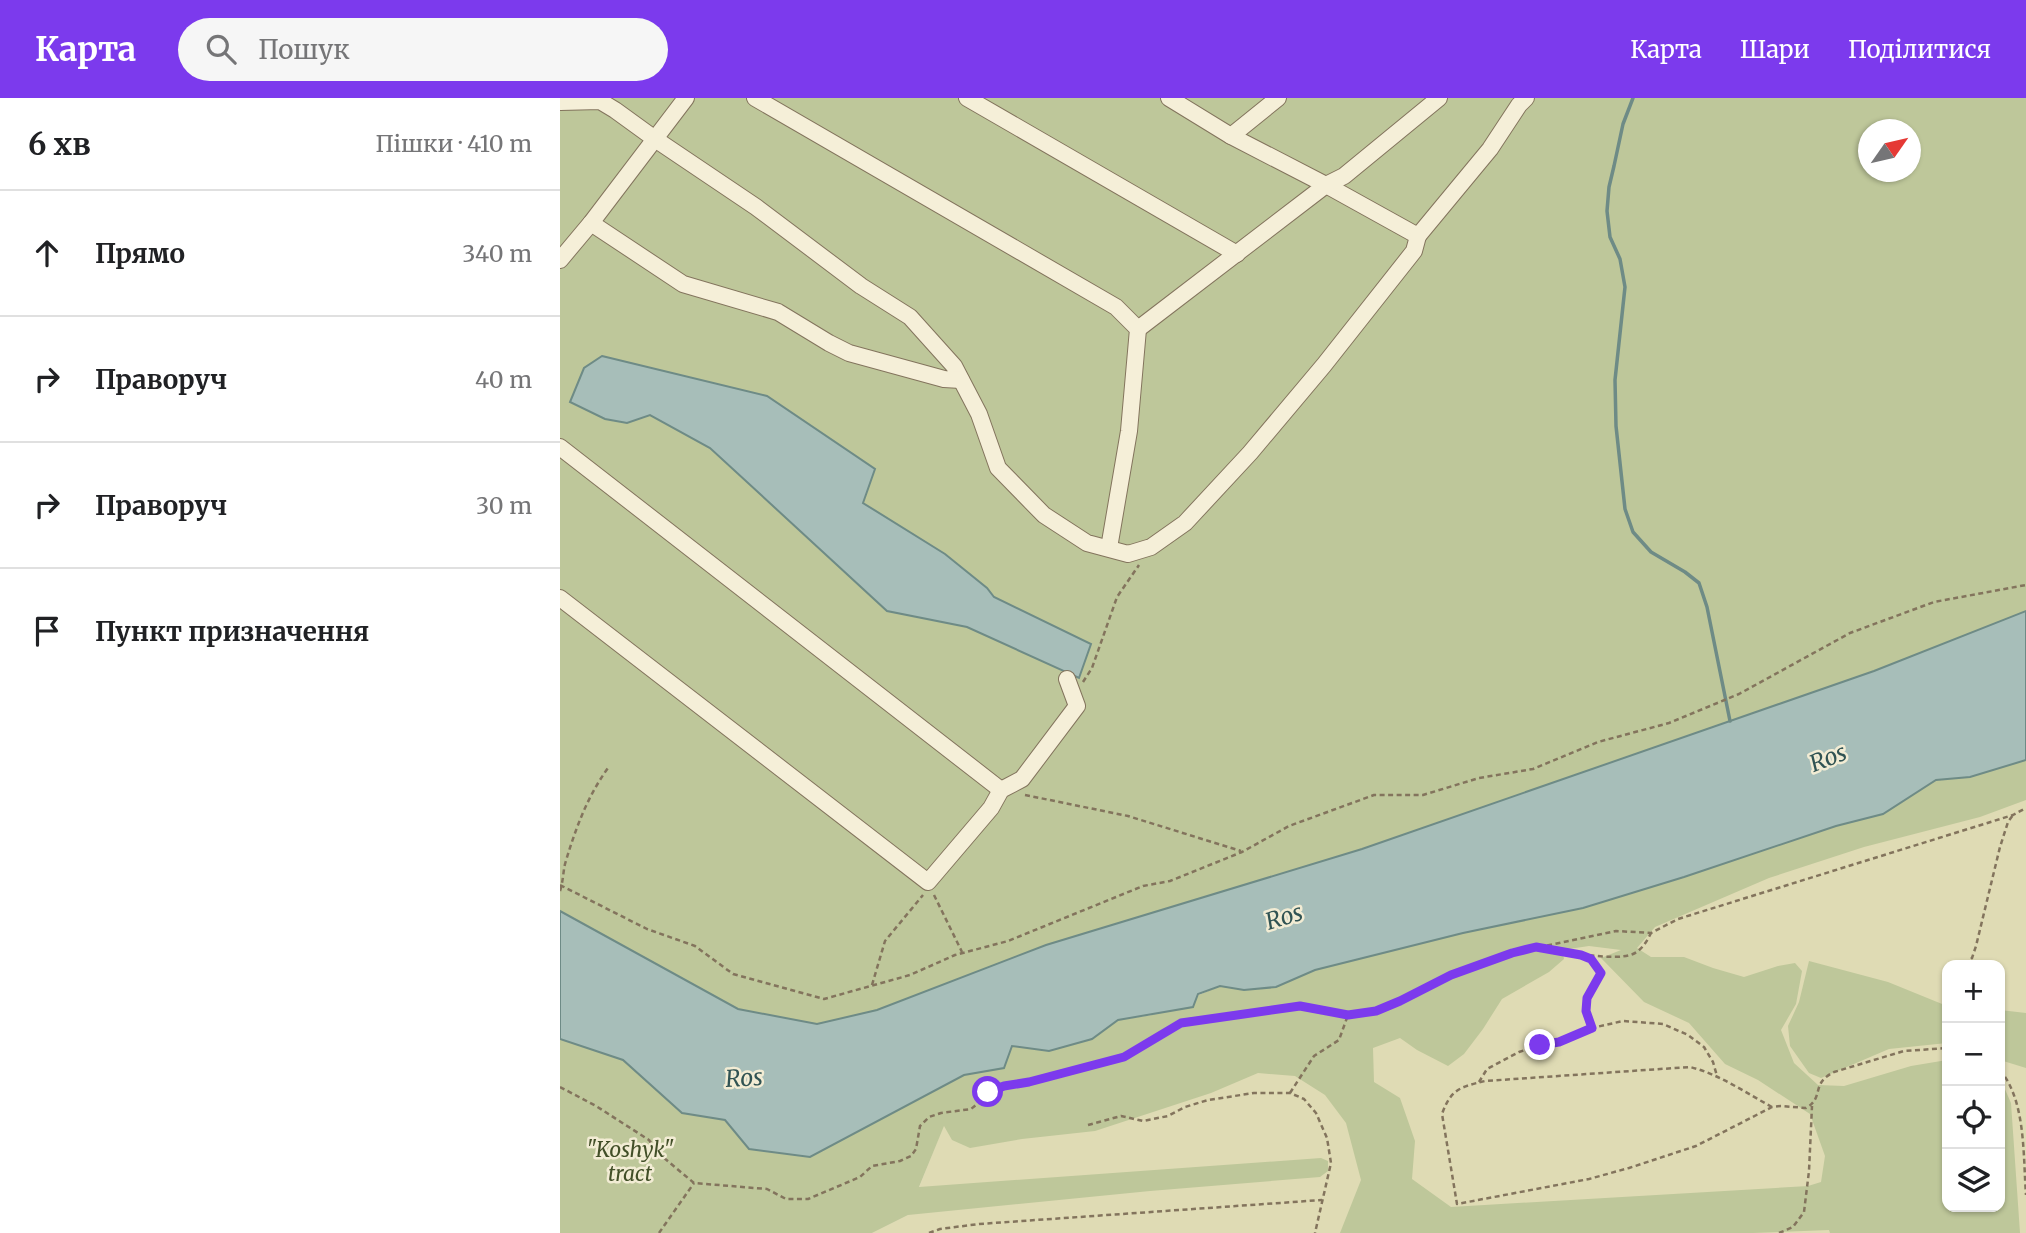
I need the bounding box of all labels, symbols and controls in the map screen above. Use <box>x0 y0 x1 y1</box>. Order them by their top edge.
search box <box>178 18 668 81</box>
text: Карта <box>35 29 136 70</box>
icon: search <box>202 30 240 68</box>
text: Пошук <box>258 33 350 66</box>
text: Карта <box>1630 34 1702 65</box>
text: Шари <box>1740 34 1810 65</box>
text: Поділитися <box>1848 34 1991 65</box>
north arrow <box>1858 119 1921 182</box>
text: 6 хв <box>28 125 91 163</box>
text: Пішки · 410 m <box>375 129 532 158</box>
icon: ahead <box>28 234 66 272</box>
text: Прямо <box>95 237 185 270</box>
text: 340 m <box>462 239 532 268</box>
icon: right <box>28 360 66 398</box>
text: Праворуч <box>95 363 227 396</box>
text: 40 m <box>475 365 532 394</box>
icon: right <box>28 486 66 524</box>
text: Праворуч <box>95 489 227 522</box>
text: 30 m <box>476 491 532 520</box>
icon: arrive <box>28 612 66 650</box>
text: Пункт призначення <box>95 615 369 648</box>
water label: Ros <box>1805 737 1850 778</box>
water label: Ros <box>1262 897 1306 936</box>
map controls <box>1942 960 2005 1212</box>
button: + <box>1942 960 2005 1023</box>
button: − <box>1942 1023 2005 1086</box>
route end <box>1524 1029 1555 1060</box>
water label: Ros <box>725 1062 763 1093</box>
route start <box>972 1076 1003 1107</box>
button: locate <box>1942 1086 2005 1149</box>
park label: "Koshyk" tract <box>586 1136 674 1187</box>
button: layers <box>1942 1149 2005 1212</box>

